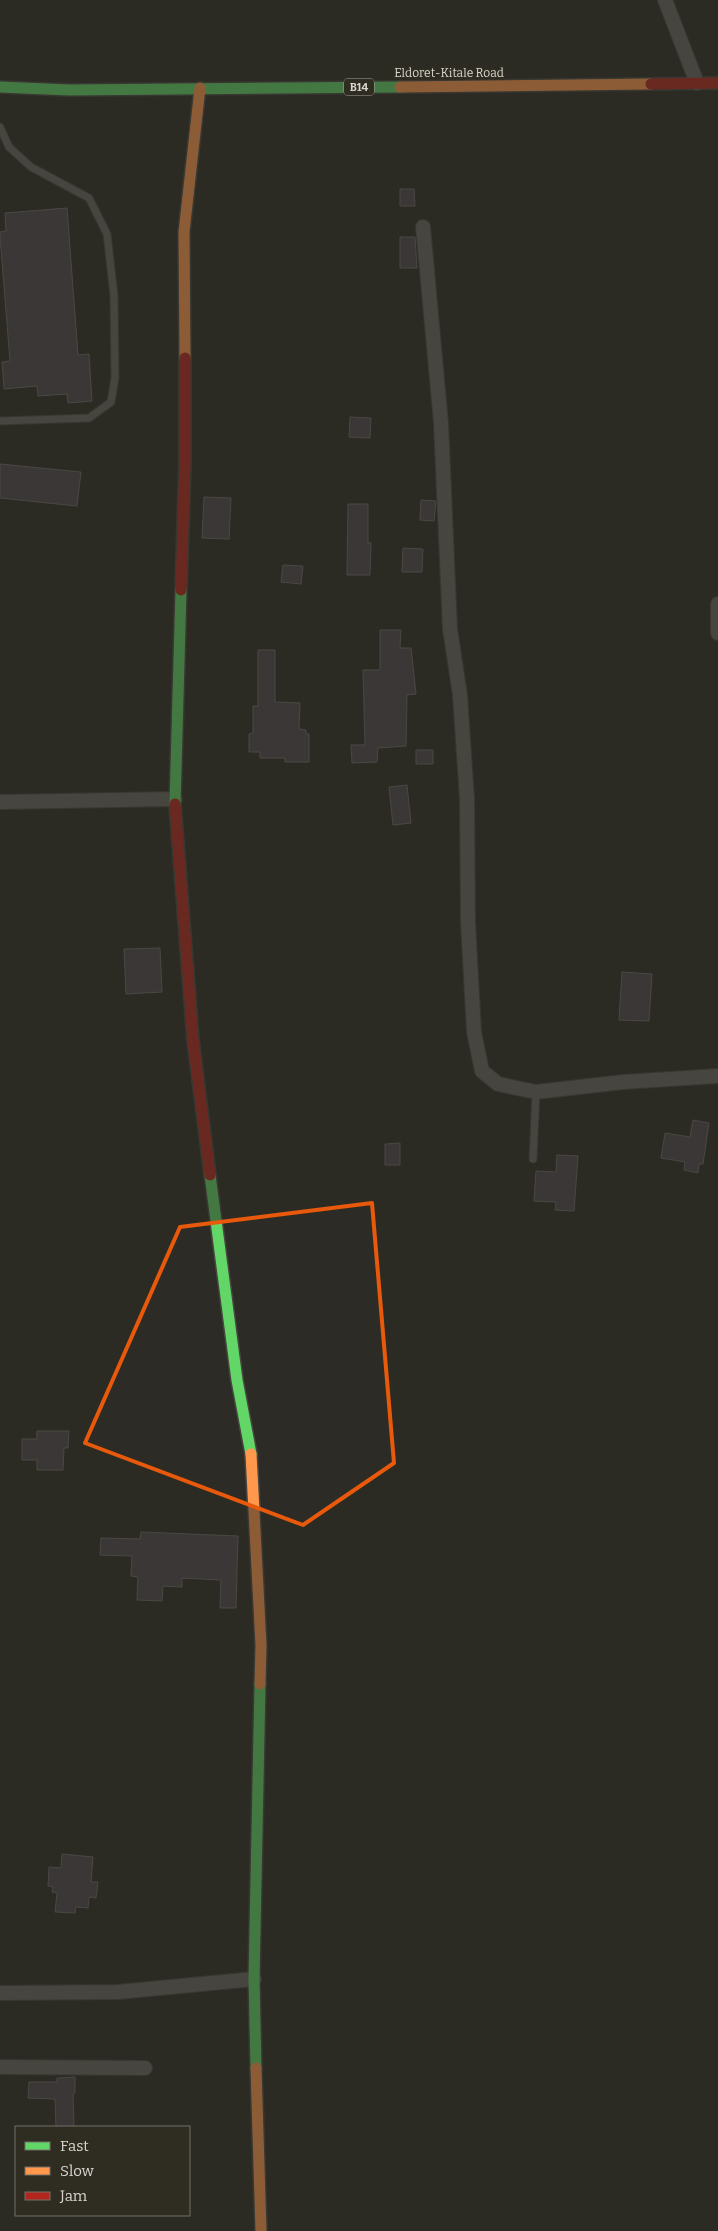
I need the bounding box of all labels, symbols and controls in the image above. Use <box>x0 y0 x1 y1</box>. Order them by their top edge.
street label: Eldoret-Kitale Road <box>394 66 504 80</box>
road number: B14 <box>344 78 374 95</box>
legend <box>15 2126 190 2216</box>
text: Fast <box>60 2137 89 2155</box>
text: Slow <box>60 2162 95 2180</box>
text: Jam <box>59 2187 88 2205</box>

